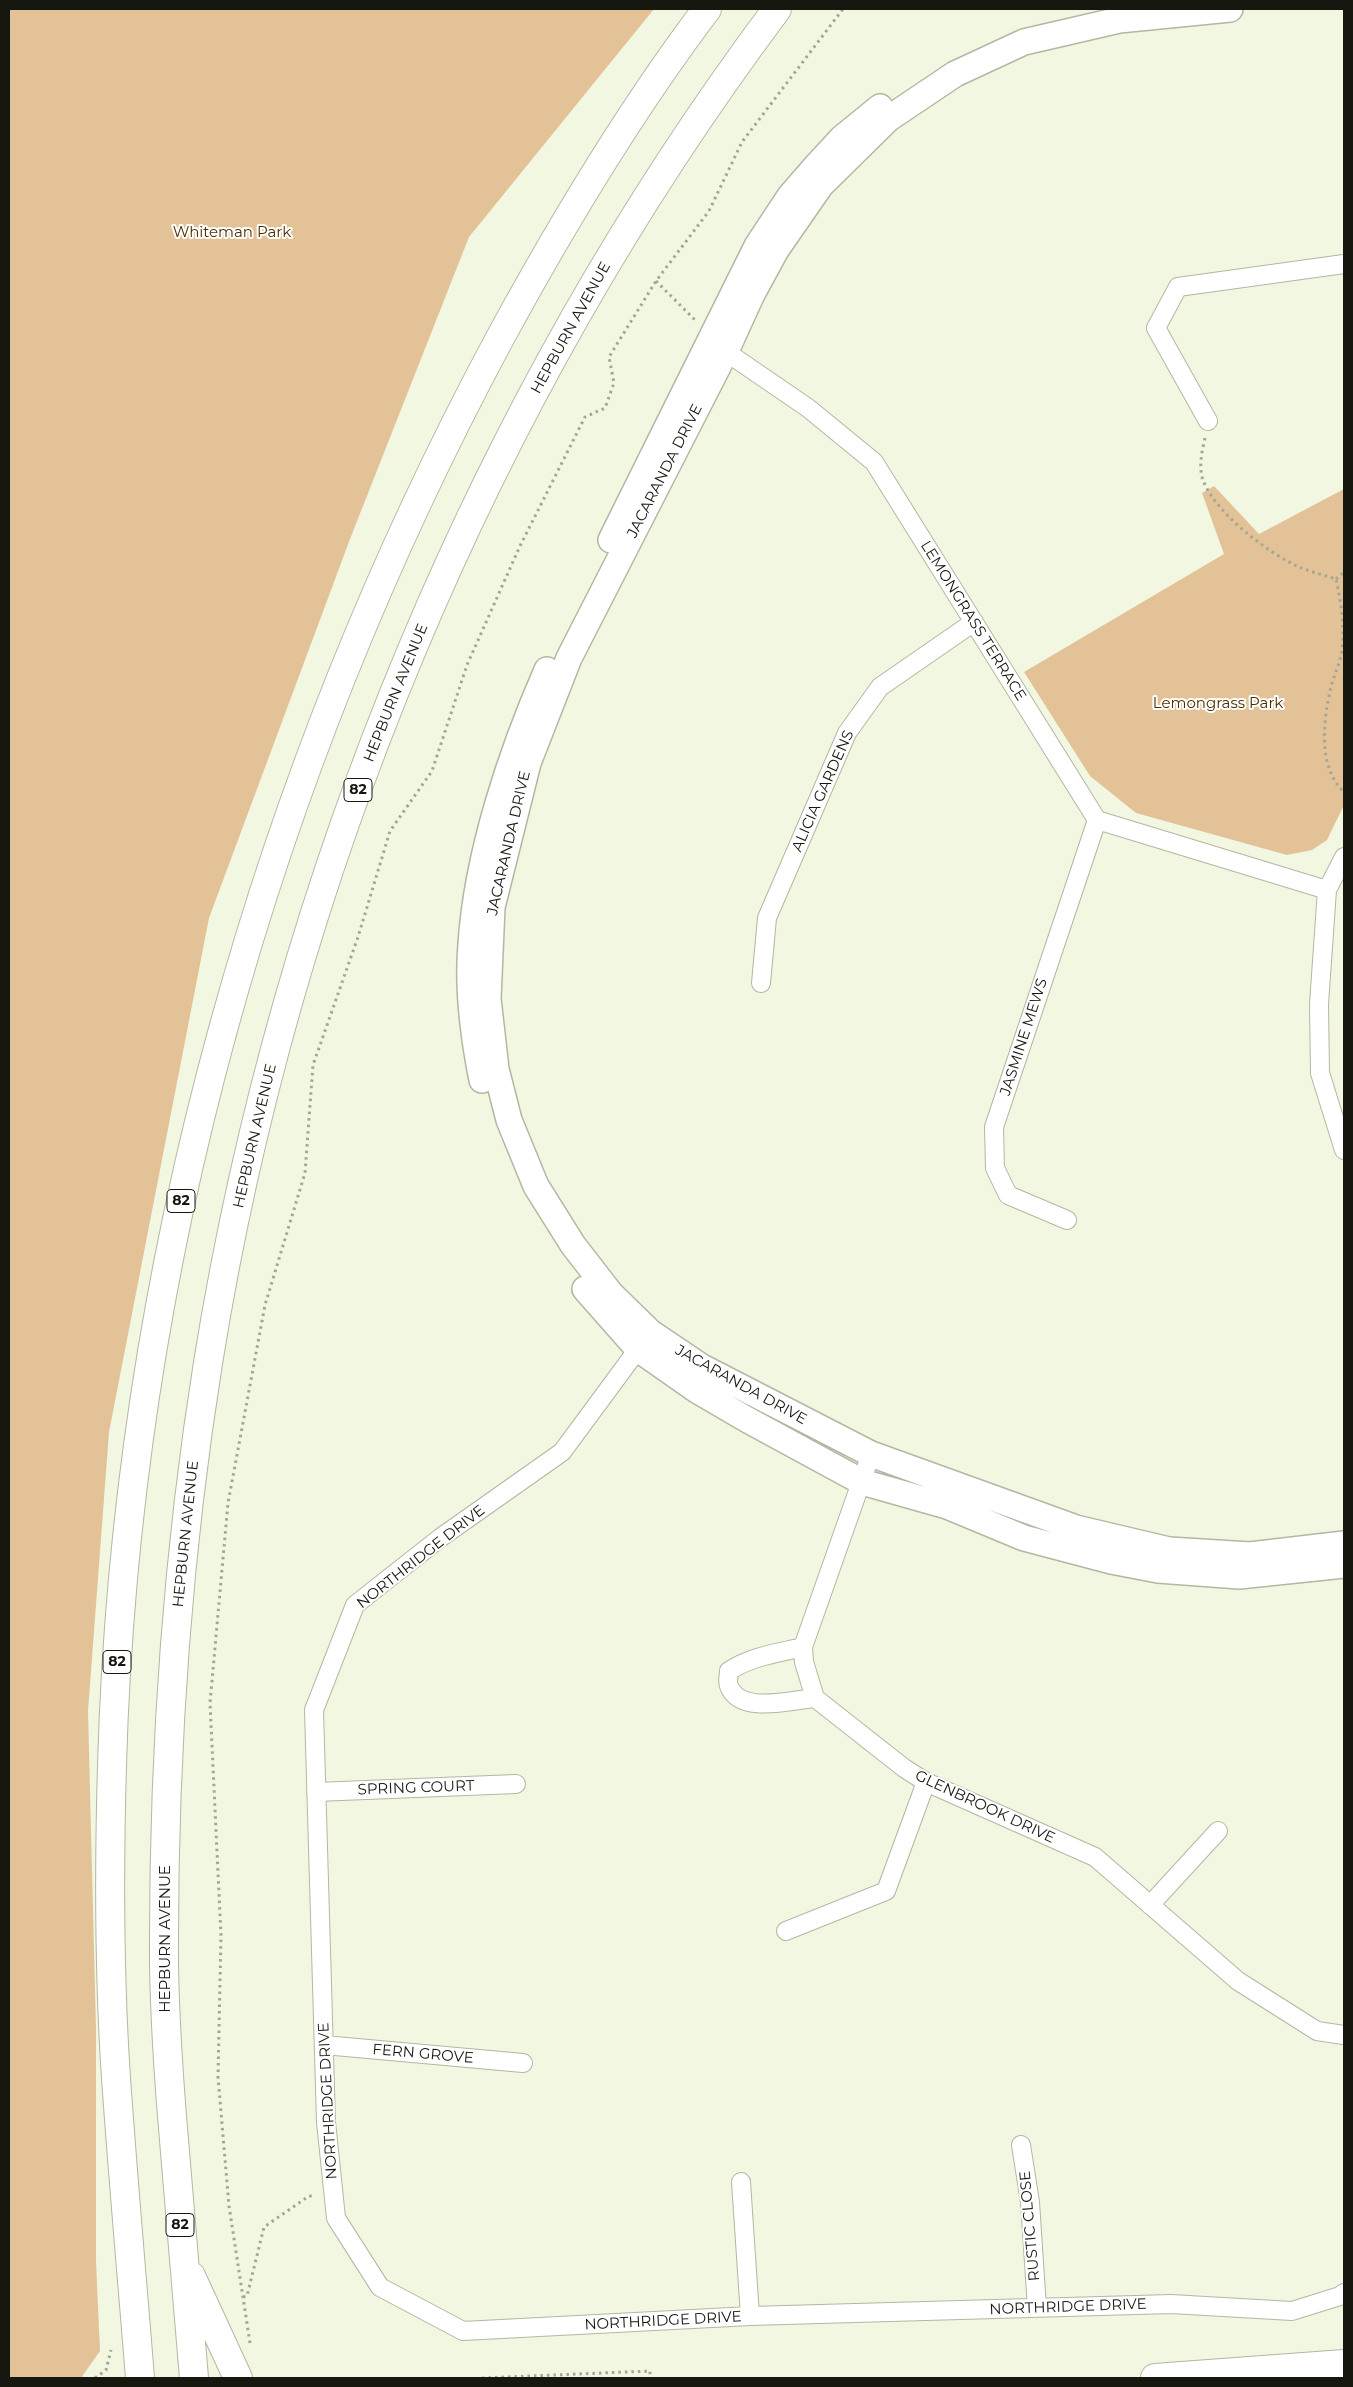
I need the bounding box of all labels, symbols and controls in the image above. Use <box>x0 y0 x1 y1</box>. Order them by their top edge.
park label: Whiteman Park <box>173 224 291 242</box>
street label: HEPBURN AVENUE <box>527 259 615 397</box>
street label: JACARANDA DRIVE <box>623 401 707 541</box>
street label: LEMONGRASS TERRACE <box>916 538 1030 704</box>
street label: HEPBURN AVENUE <box>360 621 432 765</box>
park label: Lemongrass Park <box>1153 695 1283 713</box>
street label: ALICIA GARDENS <box>788 727 858 855</box>
street label: JACARANDA DRIVE <box>484 769 534 917</box>
road number: 82 <box>344 778 372 802</box>
street label: JASMINE MEWS <box>997 976 1051 1098</box>
street label: HEPBURN AVENUE <box>230 1062 280 1210</box>
road number: 82 <box>167 1190 195 1212</box>
street label: JACARANDA DRIVE <box>672 1341 810 1429</box>
street label: HEPBURN AVENUE <box>169 1460 203 1608</box>
street label: NORTHRIDGE DRIVE <box>353 1501 489 1613</box>
road number: 82 <box>103 1650 131 1674</box>
street label: GLENBROOK DRIVE <box>912 1767 1058 1847</box>
street label: SPRING COURT <box>357 1777 475 1799</box>
street label: HEPBURN AVENUE <box>157 1865 175 2013</box>
street label: NORTHRIDGE DRIVE <box>315 2022 341 2180</box>
street label: FERN GROVE <box>372 2041 474 2067</box>
street label: RUSTIC CLOSE <box>1016 2170 1044 2282</box>
road number: 82 <box>166 2214 194 2236</box>
street label: NORTHRIDGE DRIVE <box>989 2295 1147 2319</box>
street label: NORTHRIDGE DRIVE <box>584 2308 742 2334</box>

